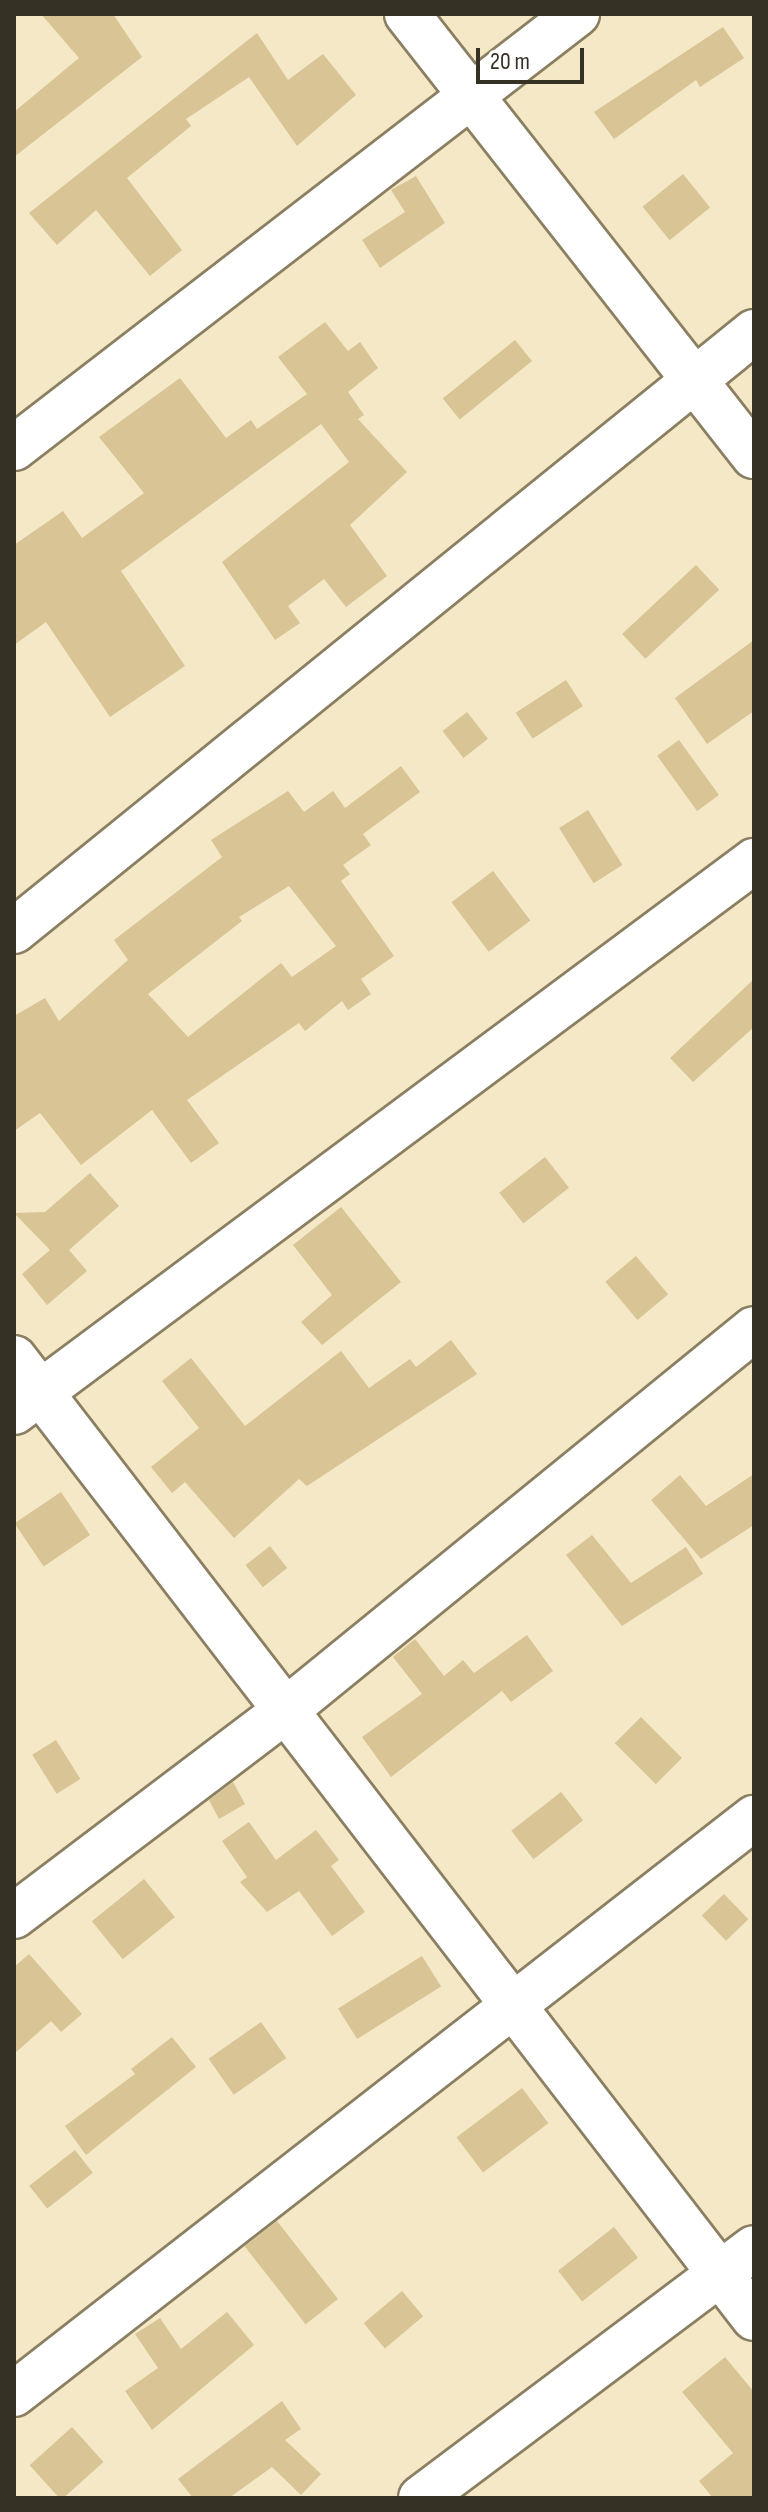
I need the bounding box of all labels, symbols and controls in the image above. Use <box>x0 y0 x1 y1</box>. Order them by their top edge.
scale bar <box>480 32 588 82</box>
text: 20 m <box>490 47 530 76</box>

